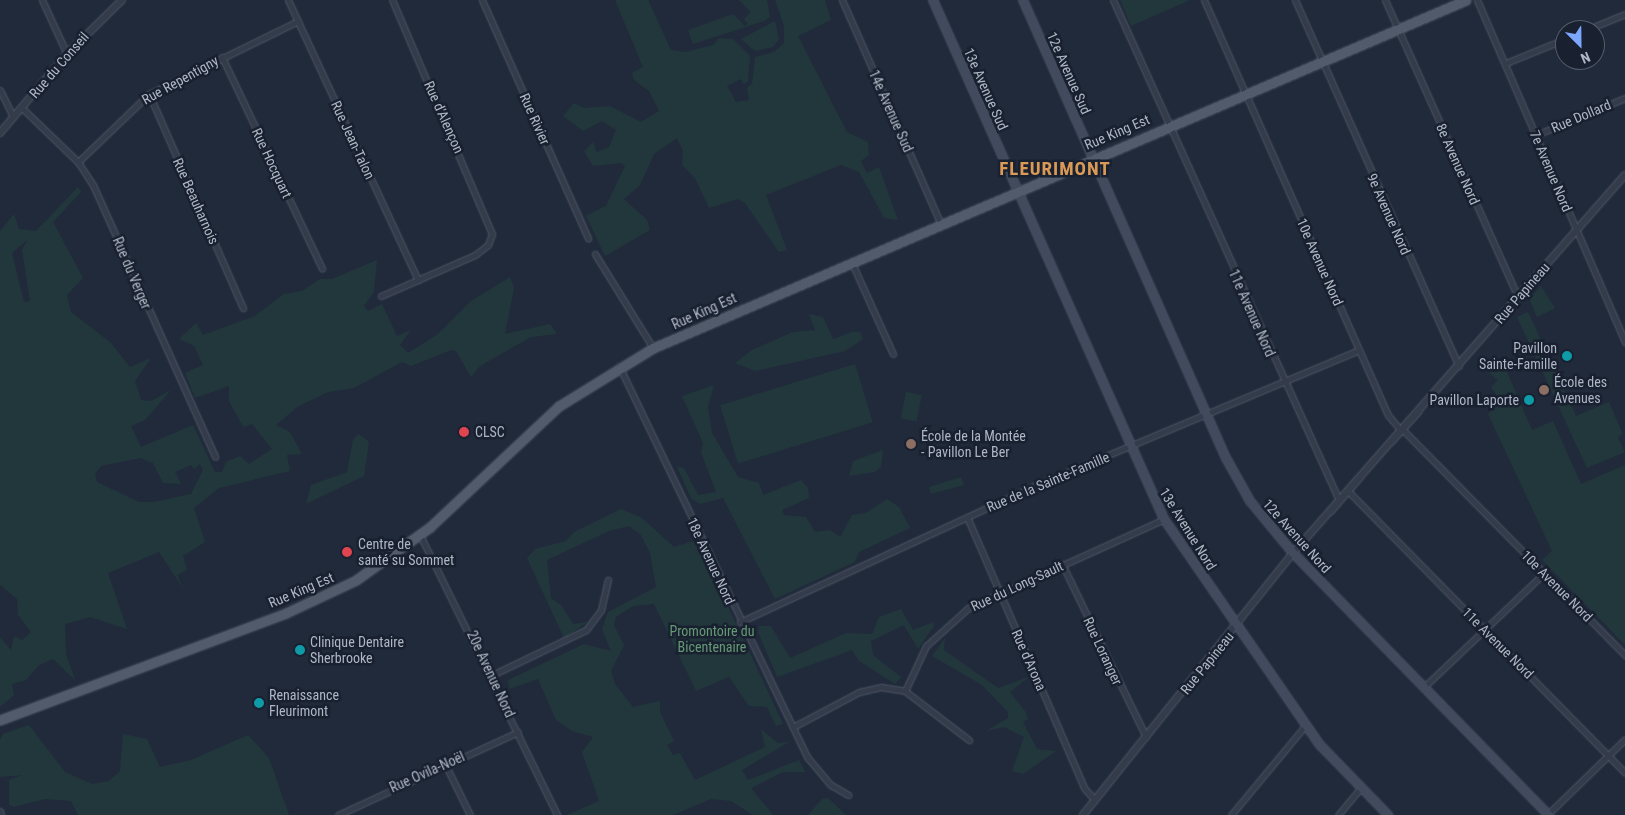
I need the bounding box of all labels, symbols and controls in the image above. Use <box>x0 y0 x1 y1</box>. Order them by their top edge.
north arrow <box>1555 20 1605 70</box>
street label: Rue du Conseil <box>26 29 92 101</box>
street label: 12e Avenue Sud <box>1043 29 1095 117</box>
street label: 13e Avenue Sud <box>960 45 1012 133</box>
text: N <box>1578 49 1593 67</box>
street label: Rue Repentigny <box>139 52 221 108</box>
street label: 14e Avenue Sud <box>865 67 917 155</box>
street label: Rue d'Alençon <box>421 78 467 156</box>
street label: Rue Rivier <box>516 91 554 147</box>
street label: Rue Dollard <box>1549 96 1613 136</box>
street label: Rue Jean-Talon <box>328 98 378 182</box>
street label: Rue King Est <box>1082 111 1152 153</box>
street label: 8e Avenue Nord <box>1433 121 1483 207</box>
street label: Rue Hocquart <box>248 125 296 201</box>
street label: 7e Avenue Nord <box>1526 128 1576 214</box>
street label: Rue Beauharnois <box>169 155 223 247</box>
district label: FLEURIMONT <box>998 158 1112 180</box>
street label: 9e Avenue Nord <box>1364 171 1414 257</box>
street label: 10e Avenue Nord <box>1293 216 1347 308</box>
street label: Rue du Verger <box>109 234 155 312</box>
street label: Rue Papineau <box>1491 259 1553 327</box>
street label: 11e Avenue Nord <box>1225 267 1279 359</box>
street label: Rue King Est <box>669 289 739 333</box>
place label: Pavillon Sainte-Famille <box>1479 340 1557 372</box>
marker: Pavillon Sainte-Famille <box>1561 350 1573 362</box>
place label: École des Avenues <box>1554 374 1607 407</box>
marker: École des Avenues <box>1538 384 1550 396</box>
place label: Pavillon Laporte <box>1429 392 1519 408</box>
marker: Pavillon Laporte <box>1523 394 1535 406</box>
place label: CLSC <box>475 424 505 440</box>
marker: CLSC <box>457 425 471 439</box>
place label: École de la Montée - Pavillon Le Ber <box>921 428 1026 461</box>
marker: École de la Montée - Pavillon Le Ber <box>905 438 917 450</box>
street label: Rue de la Sainte-Famille <box>984 448 1112 516</box>
street label: 13e Avenue Nord <box>1156 485 1220 573</box>
street label: 12e Avenue Nord <box>1259 495 1335 577</box>
street label: 18e Avenue Nord <box>684 515 738 607</box>
place label: Centre de santé su Sommet <box>358 536 454 568</box>
marker: Centre de santé su Sommet <box>340 545 354 559</box>
street label: 10e Avenue Nord <box>1518 547 1596 625</box>
street label: Rue du Long-Sault <box>968 557 1066 615</box>
street label: Rue King Est <box>266 569 336 611</box>
street label: 11e Avenue Nord <box>1459 604 1537 682</box>
street label: Rue Loranger <box>1080 614 1126 688</box>
park label: Promontoire du Bicentenaire <box>669 623 755 656</box>
street label: Rue d'Arona <box>1008 627 1050 693</box>
street label: 20e Avenue Nord <box>464 628 518 720</box>
street label: Rue Papineau <box>1177 628 1237 698</box>
place label: Clinique Dentaire Sherbrooke <box>310 634 404 666</box>
marker: Clinique Dentaire Sherbrooke <box>294 644 306 656</box>
place label: Renaissance Fleurimont <box>269 687 339 720</box>
marker: Renaissance Fleurimont <box>253 697 265 709</box>
street label: Rue Ovila-Noël <box>387 748 467 796</box>

